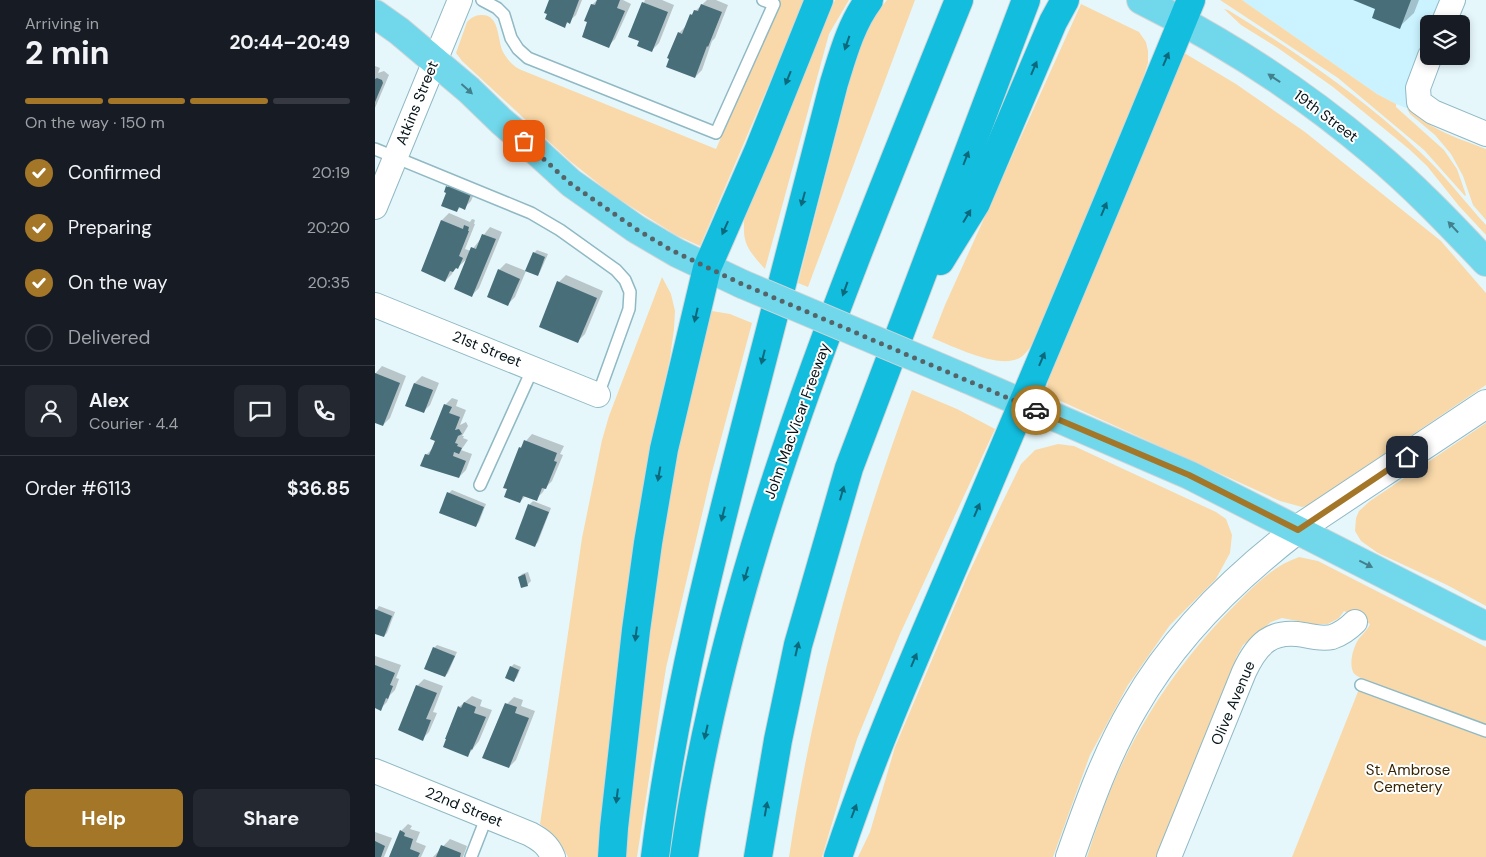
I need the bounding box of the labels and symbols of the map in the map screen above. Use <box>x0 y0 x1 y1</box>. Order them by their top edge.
one-way arrow <box>843 36 851 51</box>
one-way arrow <box>1163 52 1171 66</box>
street label: Atkins Street <box>391 58 443 148</box>
one-way arrow <box>1030 61 1038 75</box>
one-way arrow <box>783 71 791 85</box>
one-way arrow <box>1268 73 1281 83</box>
one-way arrow <box>461 83 473 95</box>
street label: 19th Street <box>1290 85 1362 147</box>
pin <box>503 120 545 162</box>
one-way arrow <box>963 150 970 165</box>
one-way arrow <box>799 192 807 207</box>
one-way arrow <box>1101 202 1109 216</box>
one-way arrow <box>963 210 972 223</box>
one-way arrow <box>720 221 728 235</box>
one-way arrow <box>1447 221 1459 233</box>
one-way arrow <box>841 281 848 296</box>
one-way arrow <box>691 308 699 323</box>
street label: 21st Street <box>449 326 525 372</box>
street label: John MacVicar Freeway <box>759 340 835 502</box>
one-way arrow <box>759 350 767 365</box>
one-way arrow <box>1038 351 1046 366</box>
courier <box>1011 385 1061 435</box>
pin <box>1386 436 1428 478</box>
one-way arrow <box>655 466 663 482</box>
one-way arrow <box>838 486 846 501</box>
one-way arrow <box>974 503 982 517</box>
one-way arrow <box>719 507 727 522</box>
one-way arrow <box>1359 560 1373 568</box>
one-way arrow <box>741 567 749 582</box>
one-way arrow <box>632 627 640 643</box>
one-way arrow <box>793 642 801 657</box>
one-way arrow <box>911 653 919 667</box>
street label: Olive Avenue <box>1206 658 1260 748</box>
one-way arrow <box>702 724 710 739</box>
park label: St. Ambrose Cemetery <box>1366 760 1450 797</box>
street label: 22nd Street <box>422 782 506 832</box>
one-way arrow <box>613 788 621 804</box>
one-way arrow <box>763 801 771 817</box>
one-way arrow <box>850 803 858 818</box>

